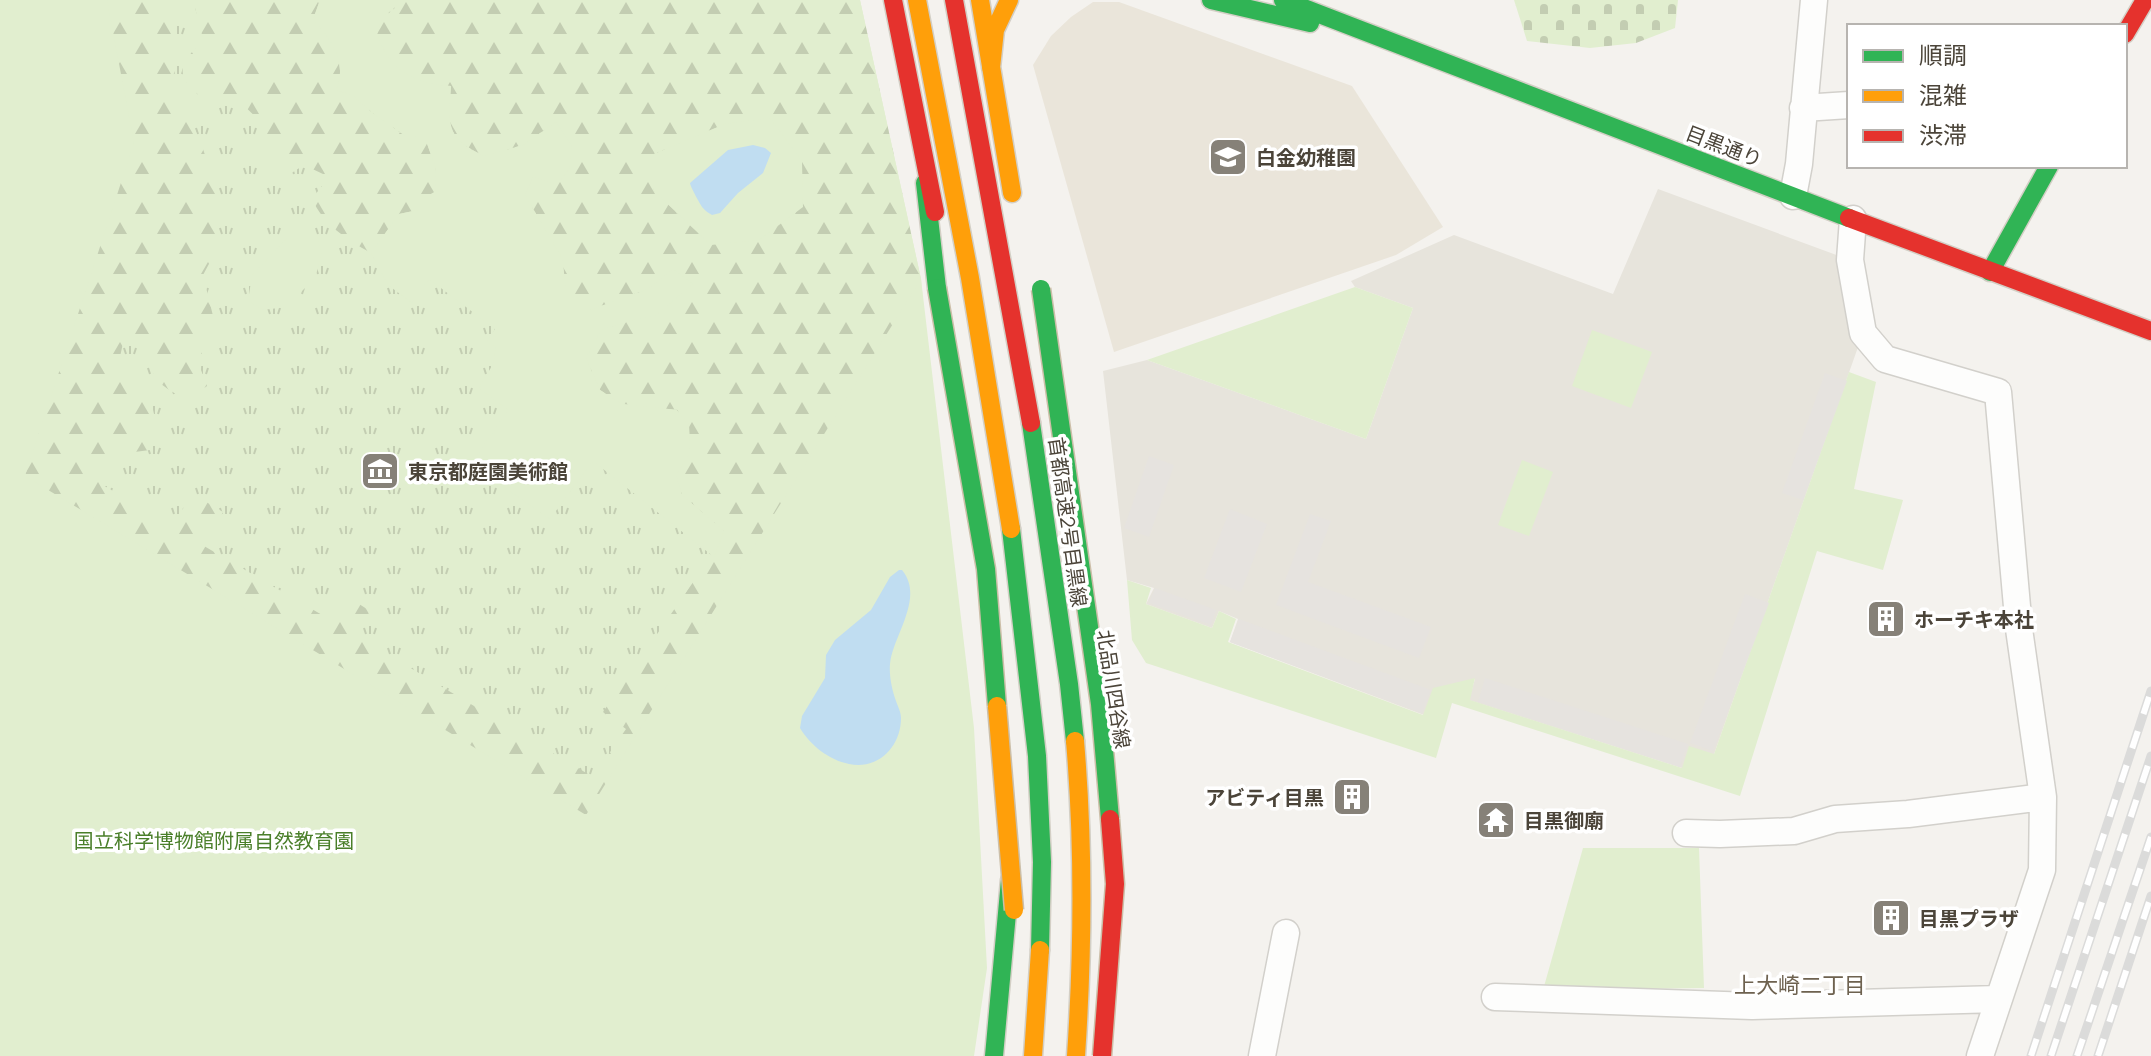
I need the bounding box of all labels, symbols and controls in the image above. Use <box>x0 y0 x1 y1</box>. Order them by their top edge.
legend <box>1847 24 2127 168</box>
text: 順調 <box>1919 38 1967 71</box>
text: 混雑 <box>1919 78 1967 111</box>
text: 渋滞 <box>1919 118 1967 151</box>
street label: 目黒通り <box>1682 119 1766 173</box>
school or university icon: 白金幼稚園 <box>1207 136 1249 178</box>
place label: 白金幼稚園 <box>1256 144 1356 171</box>
street label: 首都高速2号目黒線 <box>1043 435 1093 609</box>
museum icon: 東京都庭園美術館 <box>359 450 401 492</box>
place label: 東京都庭園美術館 <box>408 458 568 485</box>
building icon: ホーチキ本社 <box>1865 598 1907 640</box>
place label: ホーチキ本社 <box>1914 606 2034 633</box>
street label: 北品川四谷線 <box>1091 628 1137 750</box>
building icon: アビティ目黒 <box>1331 776 1373 818</box>
place label: アビティ目黒 <box>1205 784 1324 811</box>
temple icon: 目黒御廟 <box>1475 799 1517 841</box>
place label: 目黒御廟 <box>1524 807 1604 834</box>
park label: 国立科学博物館附属自然教育園 <box>74 827 354 854</box>
building icon: 目黒プラザ <box>1870 897 1912 939</box>
place label: 目黒プラザ <box>1919 905 2019 932</box>
district label: 上大崎二丁目 <box>1734 970 1866 1000</box>

